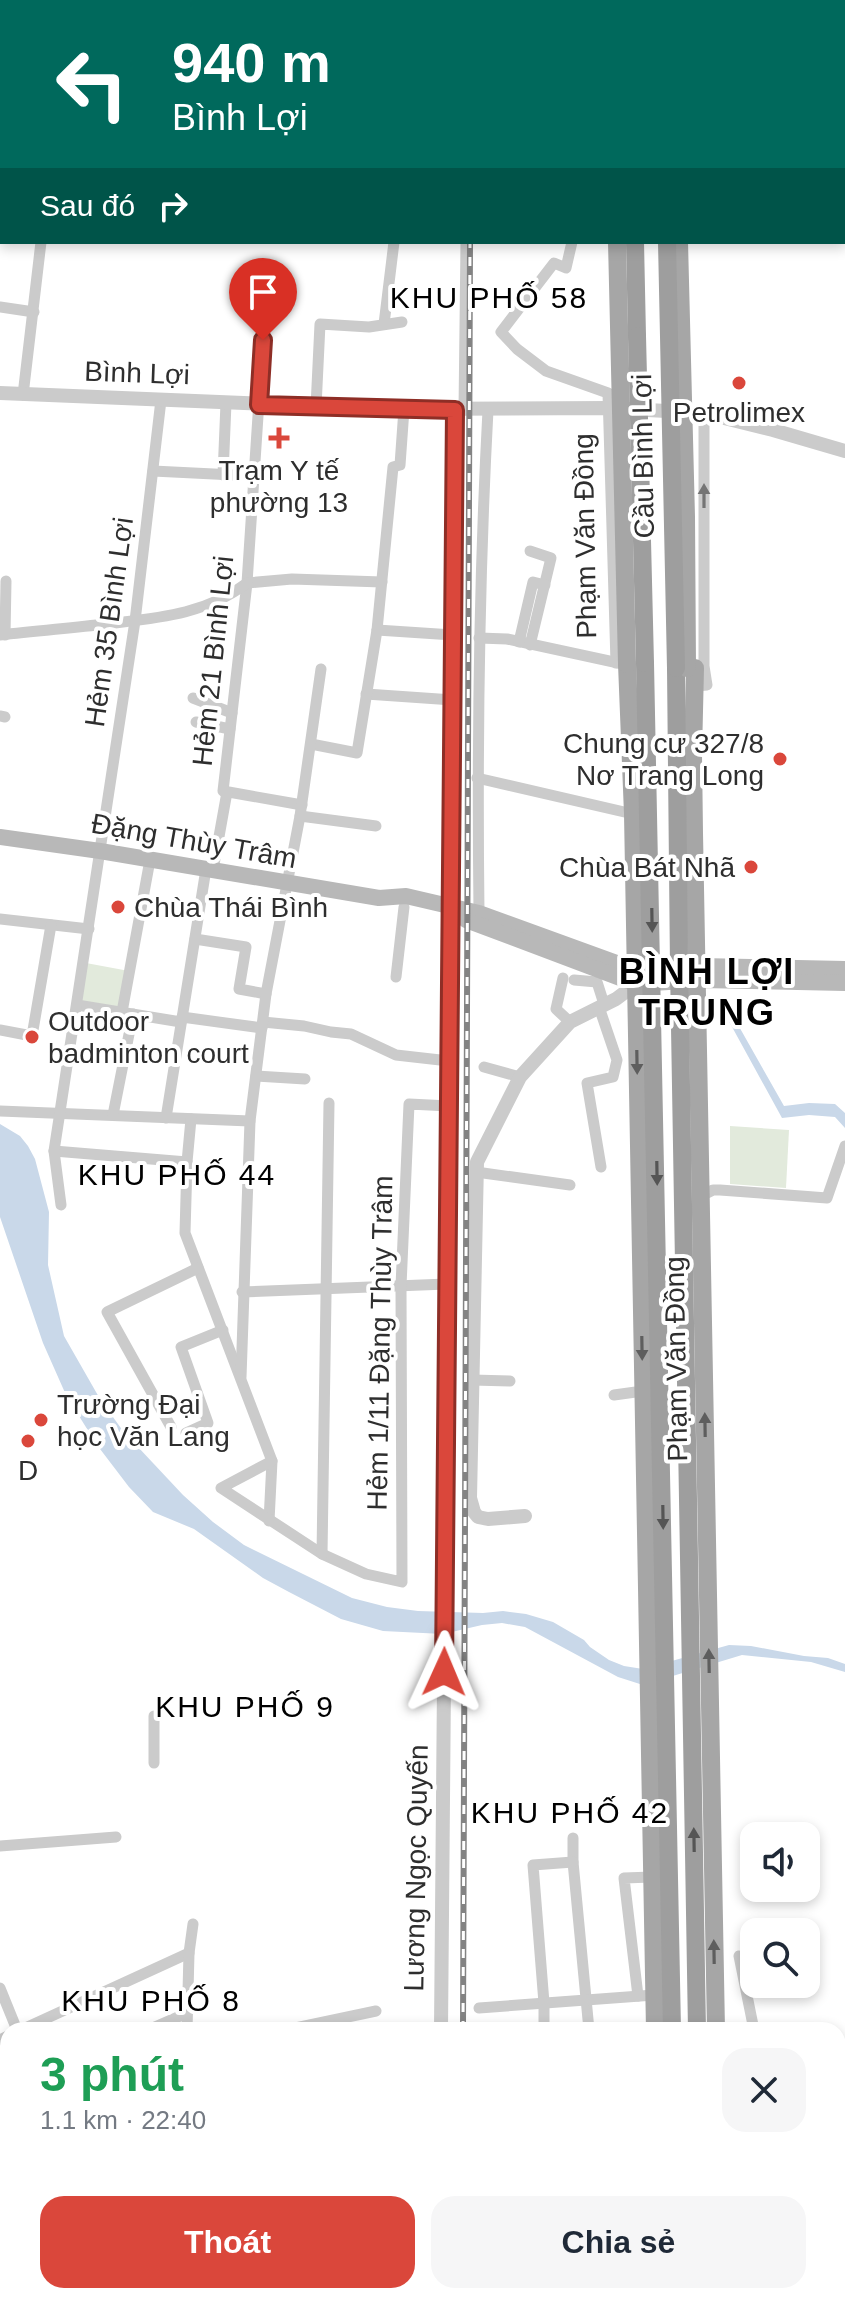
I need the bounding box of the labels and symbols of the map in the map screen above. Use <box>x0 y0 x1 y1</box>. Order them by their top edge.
pin <box>229 258 297 340</box>
district label: KHU PHỐ 58 <box>390 281 588 314</box>
street label: Bình Lợi <box>84 356 190 390</box>
street label: Cầu Bình Lợi <box>626 373 660 539</box>
marker: Petrolimex <box>730 374 748 392</box>
place label: Petrolimex <box>673 397 805 428</box>
marker: Trạm Y tế phường 13 <box>268 427 290 449</box>
street label: Phạm Văn Đồng <box>568 433 602 639</box>
place label: Trạm Y tế phường 13 <box>210 455 348 518</box>
one-way arrow <box>698 483 710 508</box>
street label: Hẻm 35 Bình Lợi <box>79 515 139 729</box>
street label: Hẻm 21 Bình Lợi <box>187 554 239 768</box>
place label: Chung cư 327/8 Nơ Trang Long <box>563 728 764 791</box>
marker: Chung cư 327/8 Nơ Trang Long <box>771 750 789 768</box>
street label: Đặng Thùy Trâm <box>89 808 299 874</box>
place label: Chùa Bát Nhã <box>559 852 735 883</box>
marker: Chùa Bát Nhã <box>742 858 760 876</box>
place label: Chùa Thái Bình <box>134 892 328 923</box>
marker: Chùa Thái Bình <box>109 898 127 916</box>
one-way arrow <box>645 908 658 933</box>
district label: BÌNH LỢI TRUNG <box>619 951 795 1033</box>
place label: Outdoor badminton court <box>48 1006 249 1069</box>
marker: Outdoor badminton court <box>23 1028 41 1046</box>
one-way arrow <box>631 1050 644 1075</box>
district label: KHU PHỐ 44 <box>78 1158 276 1191</box>
one-way arrow <box>650 1161 663 1186</box>
street label: Hẻm 1/11 Đặng Thùy Trâm <box>362 1175 398 1511</box>
street label: Phạm Văn Đồng <box>659 1256 693 1462</box>
one-way arrow <box>636 1336 649 1361</box>
place label: Trường Đại học Văn Lang <box>57 1389 230 1452</box>
marker: Trường Đại học Văn Lang <box>32 1411 50 1429</box>
one-way arrow <box>699 1412 711 1437</box>
marker: D <box>19 1432 37 1450</box>
place label: D <box>18 1455 38 1486</box>
one-way arrow <box>657 1505 669 1530</box>
position arrow <box>402 1630 486 1714</box>
one-way arrow <box>703 1648 715 1673</box>
district label: KHU PHỐ 9 <box>155 1690 335 1723</box>
street label: Lương Ngọc Quyến <box>398 1744 434 1992</box>
district label: KHU PHỐ 42 <box>471 1796 669 1829</box>
one-way arrow <box>687 1827 700 1852</box>
one-way arrow <box>708 1939 721 1964</box>
district label: KHU PHỐ 8 <box>61 1984 241 2017</box>

